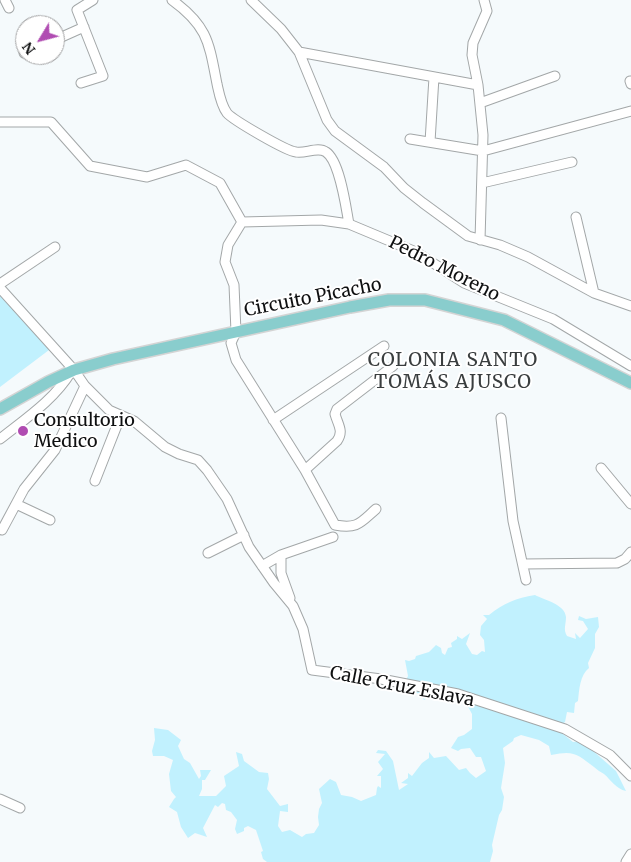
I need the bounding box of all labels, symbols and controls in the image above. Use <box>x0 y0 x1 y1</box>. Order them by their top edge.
north arrow <box>15 15 65 65</box>
text: N <box>18 39 39 58</box>
street label: Pedro Moreno <box>385 232 503 306</box>
street label: Circuito Picacho <box>242 274 384 322</box>
district label: COLONIA SANTO TOMÁS AJUSCO <box>366 350 540 394</box>
place label: Consultorio Medico <box>34 410 135 452</box>
marker: Consultorio Medico <box>16 424 30 438</box>
street label: Calle Cruz Eslava <box>328 662 476 712</box>

